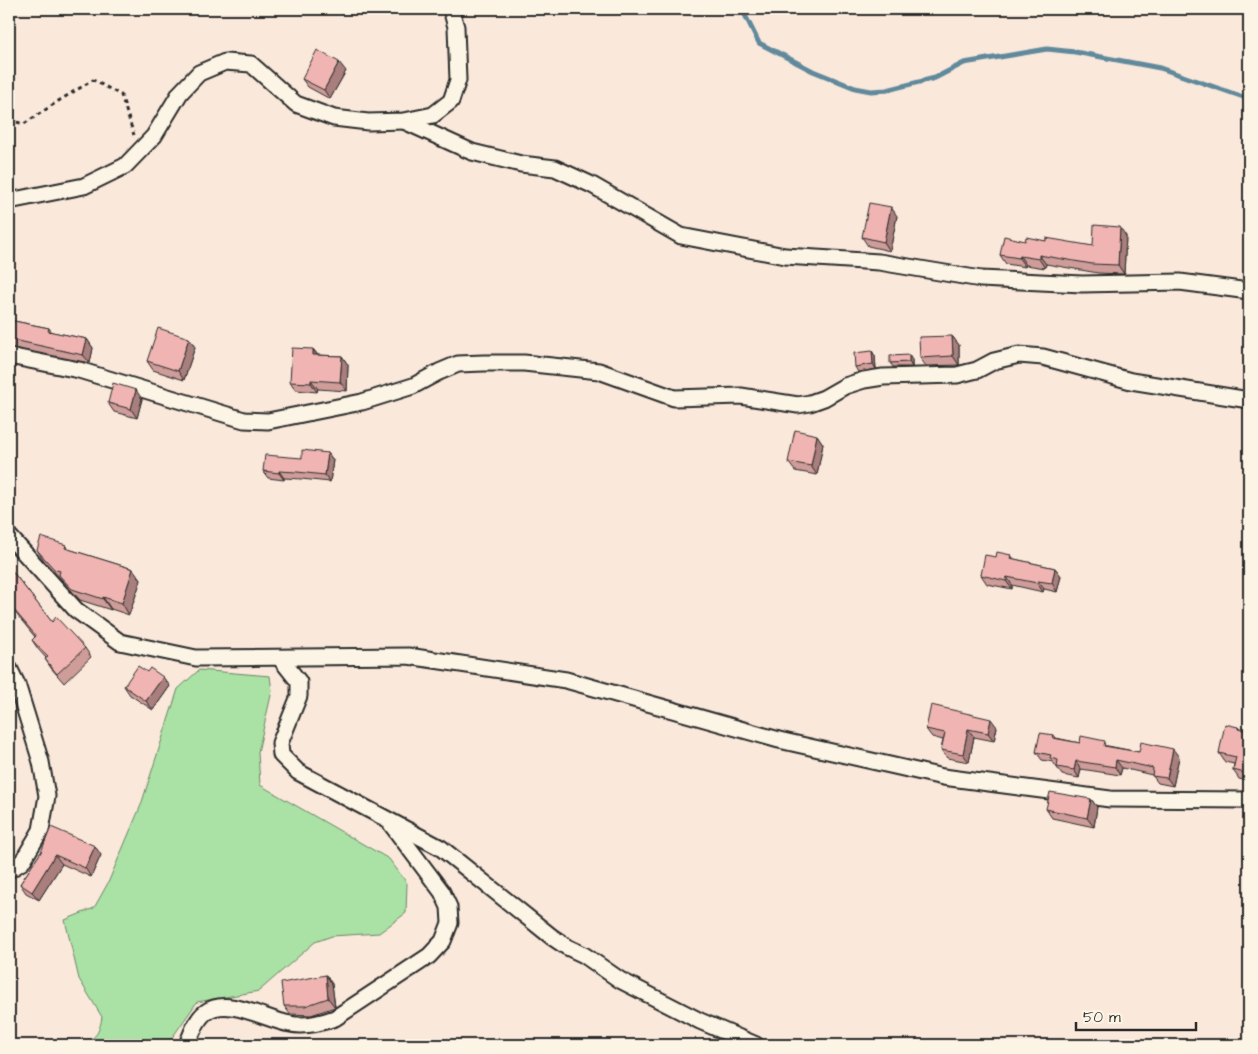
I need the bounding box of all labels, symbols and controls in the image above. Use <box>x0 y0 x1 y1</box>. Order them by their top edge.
scale bar <box>1076 999 1196 1031</box>
text: 50 m <box>1083 1007 1121 1028</box>

